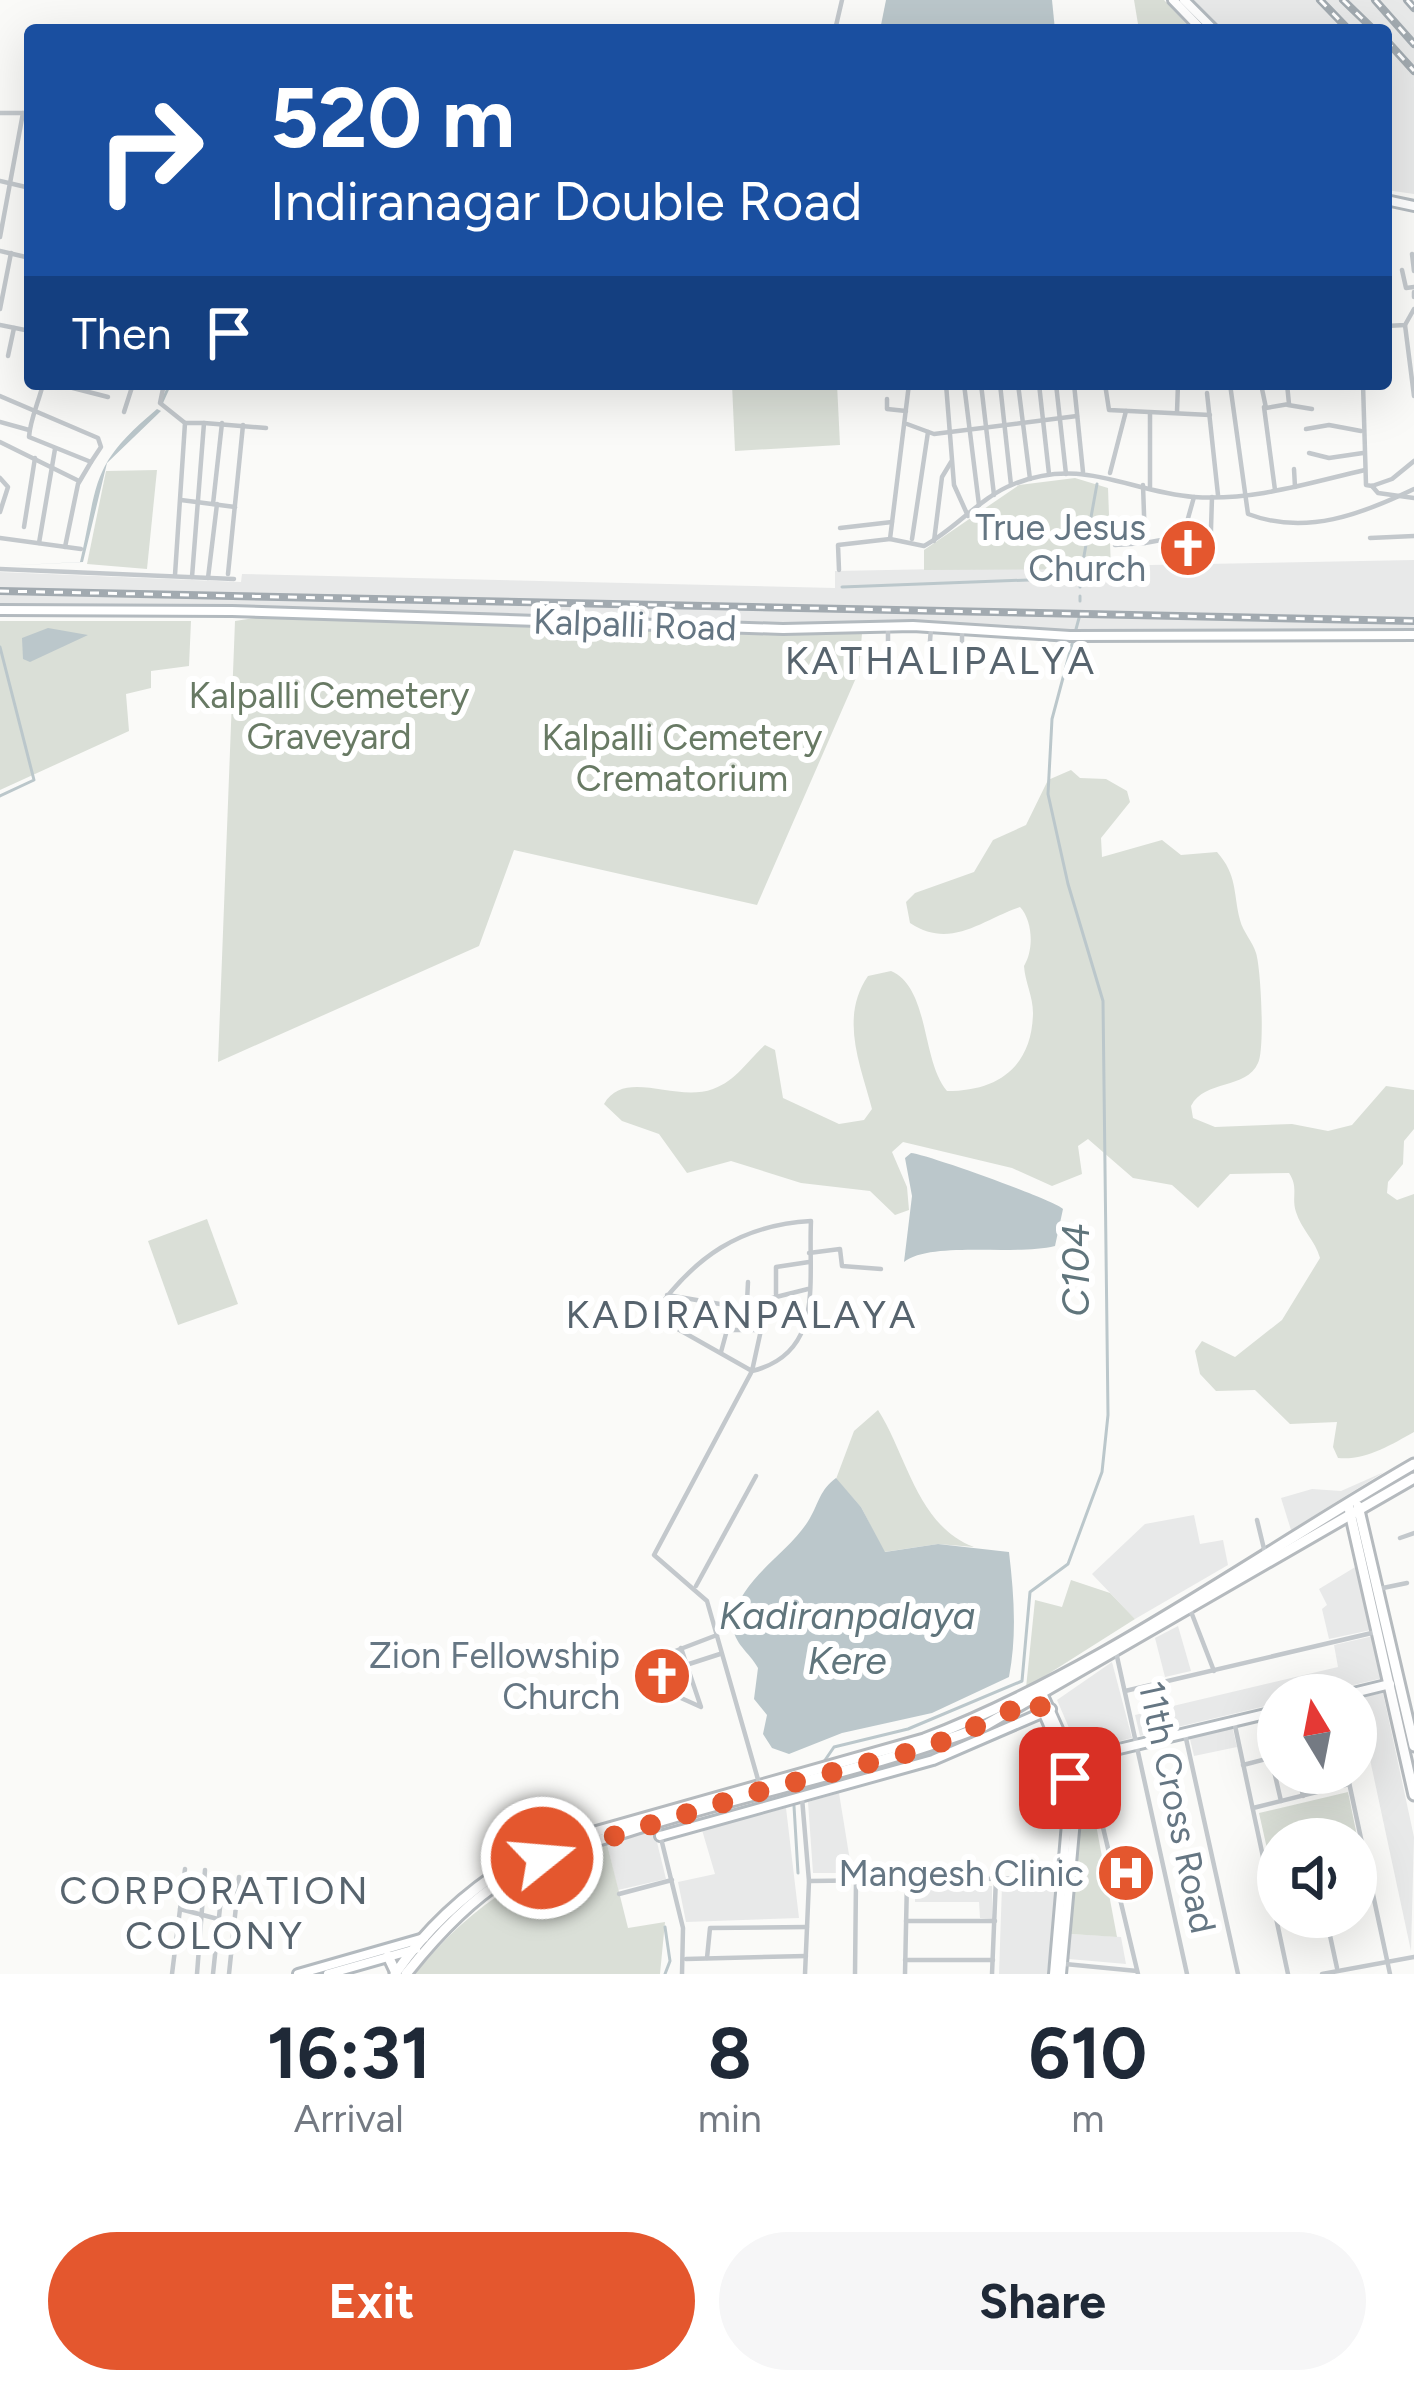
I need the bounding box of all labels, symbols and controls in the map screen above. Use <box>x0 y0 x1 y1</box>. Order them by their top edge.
text: 520 m <box>270 67 515 168</box>
icon: right <box>72 72 228 228</box>
text: Indiranagar Double Road <box>270 169 863 234</box>
icon: arrive <box>196 300 262 366</box>
text: Then <box>72 306 172 360</box>
place label: True Jesus Church <box>975 506 1146 590</box>
church icon: True Jesus Church <box>1157 517 1219 579</box>
street label: Kalpalli Road <box>533 599 737 650</box>
district label: KATHALIPALYA <box>785 637 1097 684</box>
park label: Kalpalli Cemetery Graveyard <box>189 674 469 758</box>
park label: Kalpalli Cemetery Crematorium <box>542 716 822 800</box>
water label: C104 <box>1052 1223 1099 1317</box>
district label: KADIRANPALAYA <box>566 1291 918 1338</box>
water label: Kadiranpalaya Kere <box>719 1592 975 1684</box>
place label: Zion Fellowship Church <box>369 1634 620 1718</box>
church icon: Zion Fellowship Church <box>631 1645 693 1707</box>
north arrow <box>1257 1674 1377 1794</box>
map controls <box>1257 1674 1377 1938</box>
street label: 11th Cross Road <box>1130 1677 1225 1937</box>
pin <box>1019 1727 1121 1829</box>
icon: arrive <box>1037 1745 1103 1811</box>
position arrow <box>479 1795 605 1921</box>
button: sound <box>1257 1818 1377 1938</box>
hospital icon: Mangesh Clinic <box>1095 1842 1157 1904</box>
place label: Mangesh Clinic <box>838 1852 1084 1895</box>
district label: CORPORATION COLONY <box>59 1867 371 1959</box>
text: 16:31 <box>267 2010 431 2096</box>
text: 8 <box>708 2010 752 2096</box>
text: 610 <box>1028 2010 1147 2096</box>
text: Arrival <box>294 2095 404 2142</box>
text: min <box>698 2095 762 2142</box>
text: m <box>1071 2095 1104 2142</box>
button: Exit <box>48 2232 695 2370</box>
button: Share <box>719 2232 1366 2370</box>

